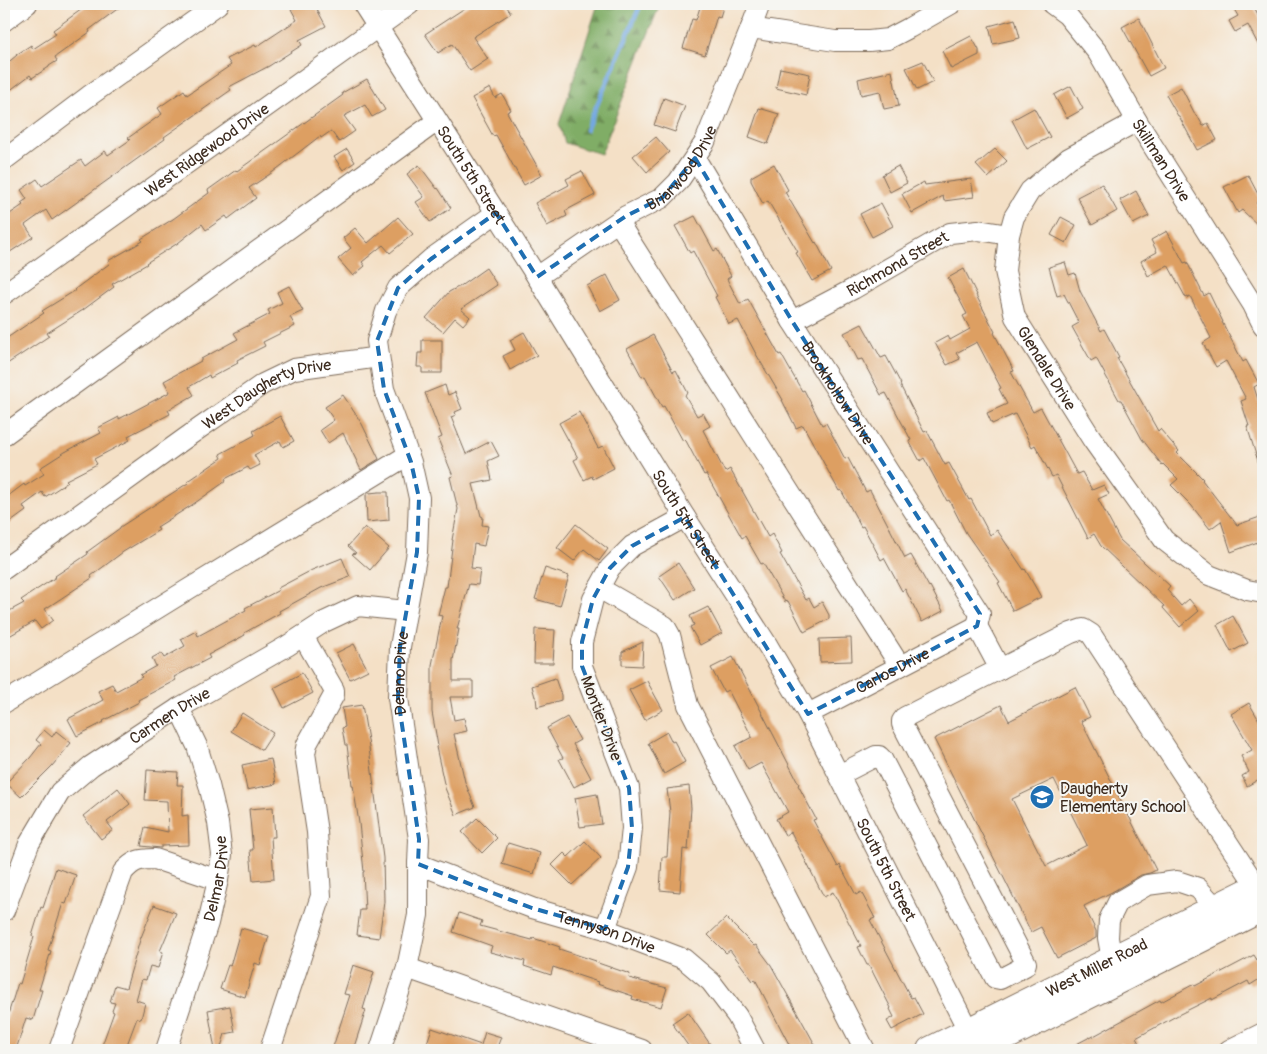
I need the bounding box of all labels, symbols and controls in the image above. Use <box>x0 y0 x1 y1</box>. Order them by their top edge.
street label: West Ridgewood Drive <box>141 99 273 201</box>
street label: Skillman Drive <box>1127 115 1194 206</box>
street label: South 5th Street <box>432 122 510 228</box>
street label: Briarwood Drive <box>643 123 722 215</box>
street label: Richmond Street <box>843 227 953 302</box>
street label: Glendale Drive <box>1012 323 1080 414</box>
street label: Brookhollow Drive <box>797 338 878 449</box>
street label: West Daugherty Drive <box>198 355 333 434</box>
street label: South 5th Street <box>647 466 725 573</box>
street label: Delano Drive <box>389 629 414 716</box>
street label: Carlos Drive <box>853 644 933 698</box>
street label: Montier Drive <box>576 673 626 764</box>
street label: Carmen Drive <box>126 683 214 749</box>
place label: Daugherty Elementary School <box>1060 779 1186 817</box>
school or university icon: Daugherty Elementary School <box>1029 784 1055 810</box>
street label: South 5th Street <box>851 815 920 925</box>
street label: Delmar Drive <box>200 834 233 924</box>
street label: Tennyson Drive <box>554 907 658 958</box>
street label: West Miller Road <box>1043 934 1151 1002</box>

